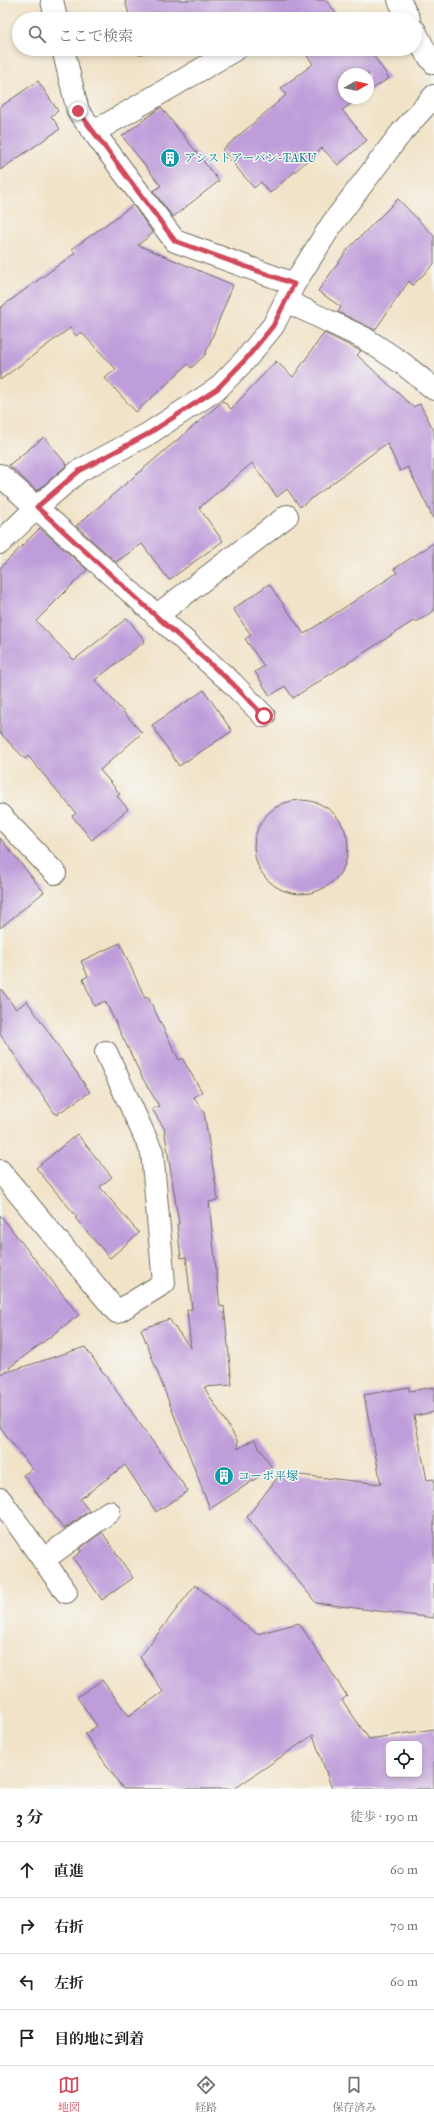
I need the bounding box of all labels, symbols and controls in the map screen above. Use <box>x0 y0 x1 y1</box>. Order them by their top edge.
search box <box>12 12 422 56</box>
icon: search <box>26 23 48 45</box>
text: ここで検索 <box>58 27 133 45</box>
north arrow <box>338 68 374 104</box>
route end <box>69 102 87 120</box>
building icon: アシストアーバン-TAKU <box>159 147 181 169</box>
place label: アシストアーバン-TAKU <box>184 151 317 165</box>
route start <box>255 707 273 725</box>
building icon: コーポ平塚 <box>213 1465 235 1487</box>
place label: コーポ平塚 <box>238 1469 298 1483</box>
map controls <box>386 1741 422 1777</box>
button: locate <box>386 1741 422 1777</box>
text: 3 分 <box>16 1807 43 1828</box>
text: 徒歩 · 190 m <box>350 1809 418 1825</box>
icon: ahead <box>16 1859 38 1881</box>
text: 直進 <box>54 1862 84 1880</box>
text: 60 m <box>390 1862 418 1878</box>
icon: right <box>16 1915 38 1937</box>
text: 右折 <box>54 1918 84 1936</box>
text: 70 m <box>390 1918 418 1934</box>
icon: left <box>16 1971 38 1993</box>
text: 左折 <box>54 1974 84 1992</box>
text: 60 m <box>390 1974 418 1990</box>
icon: arrive <box>16 2027 38 2049</box>
text: 目的地に到着 <box>54 2030 144 2048</box>
tab: 地図 <box>58 2074 80 2114</box>
tab: 経路 <box>195 2074 217 2114</box>
tab: 保存済み <box>332 2074 376 2114</box>

